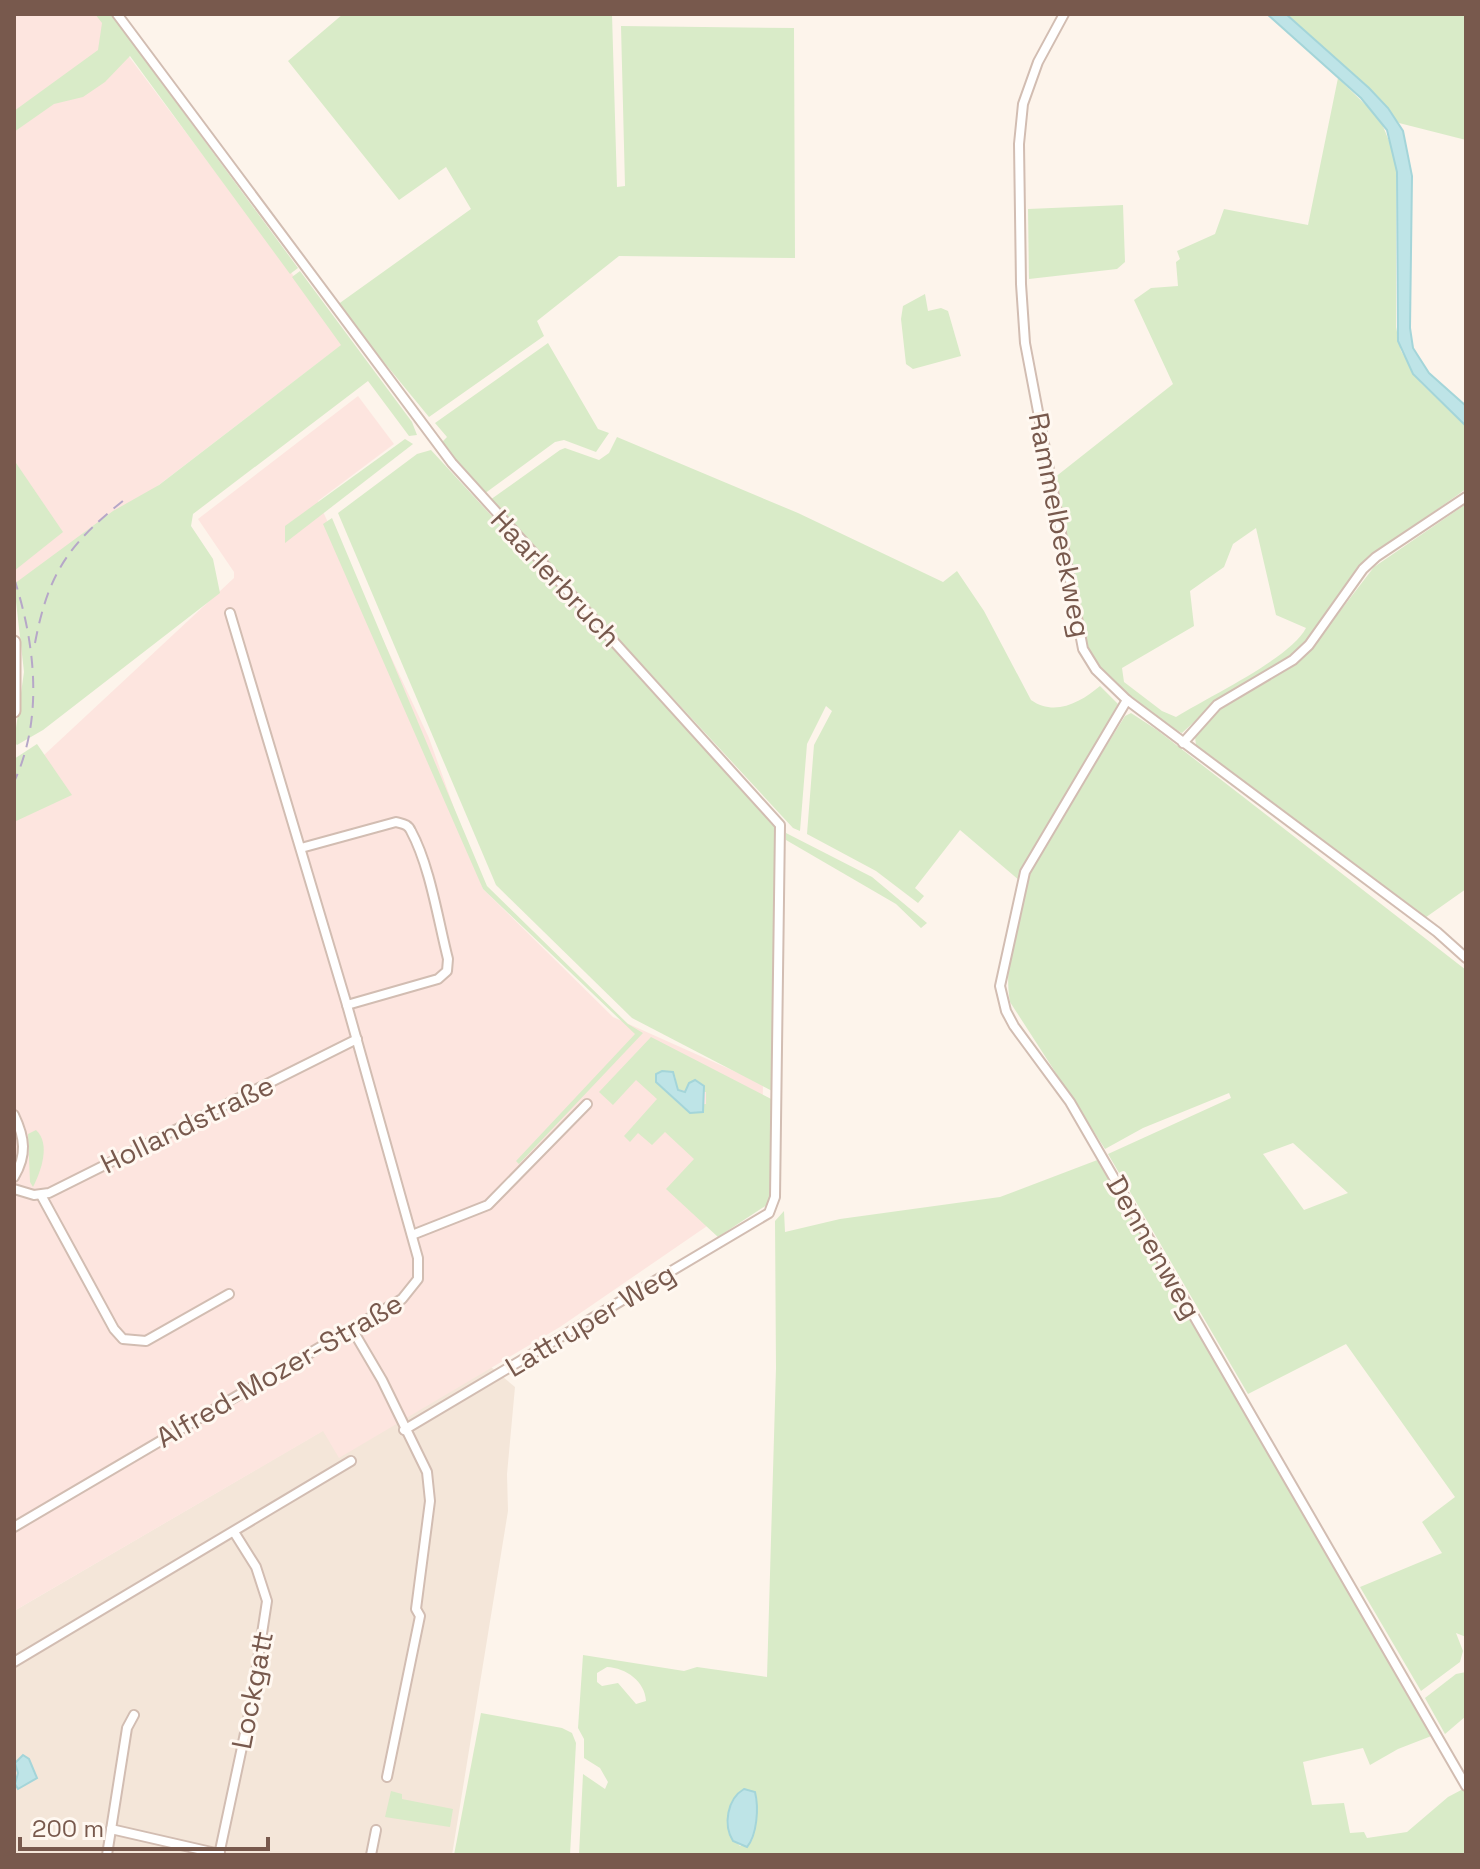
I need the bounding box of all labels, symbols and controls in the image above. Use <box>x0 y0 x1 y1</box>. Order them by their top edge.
street label: Rammelbeekweg <box>1021 409 1099 641</box>
street label: Haarlerbruch <box>483 502 629 654</box>
street label: Hollandstraße <box>94 1067 280 1181</box>
street label: Dennenweg <box>1098 1169 1210 1325</box>
street label: Lattruper Weg <box>499 1255 681 1385</box>
street label: Alfred-Mozer-Straße <box>149 1285 409 1455</box>
street label: Lockgatt <box>223 1628 281 1752</box>
scale bar <box>20 1801 268 1851</box>
text: 200 m <box>32 1813 104 1844</box>

